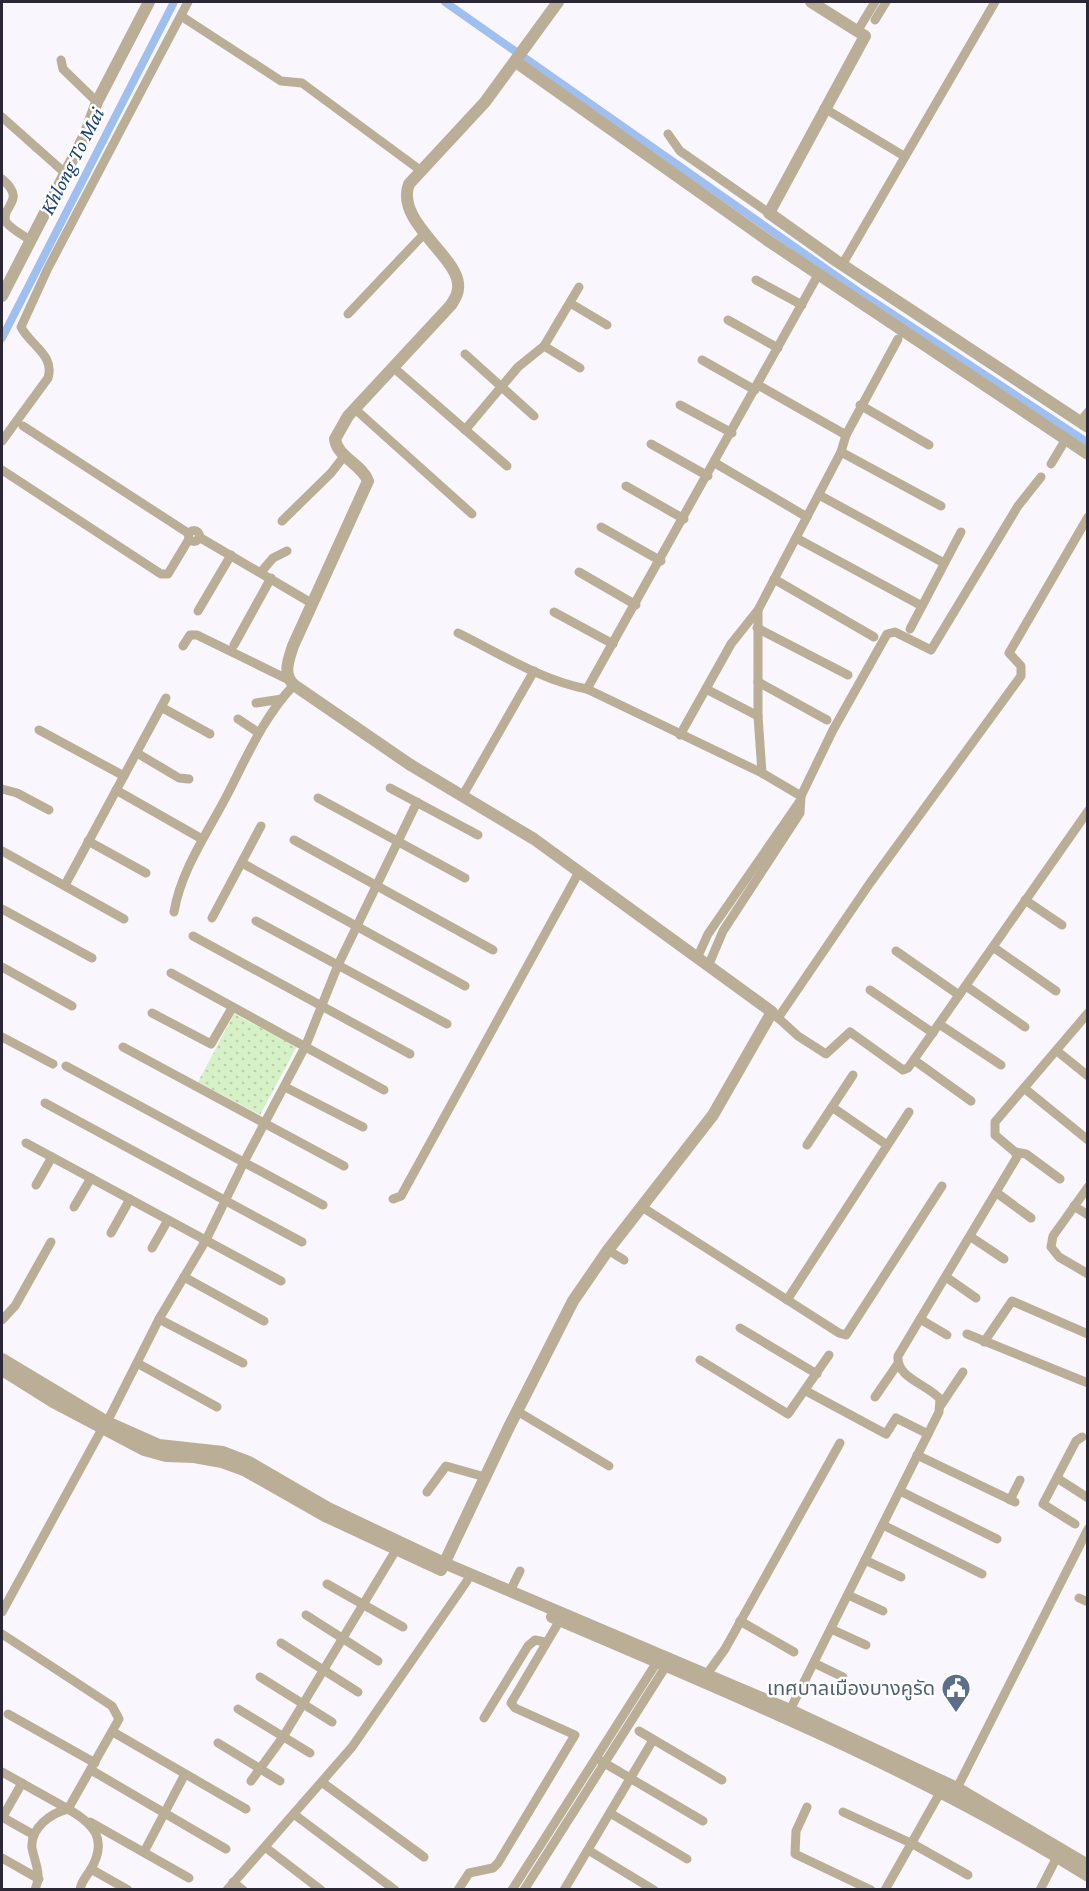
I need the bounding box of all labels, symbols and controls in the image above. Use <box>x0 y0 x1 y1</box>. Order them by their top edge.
water label: Khlong To Mai <box>35 103 109 218</box>
public building icon: เทศบาลเมืองบางคูรัด <box>940 1672 972 1714</box>
place label: เทศบาลเมืองบางคูรัด <box>767 1677 935 1701</box>

